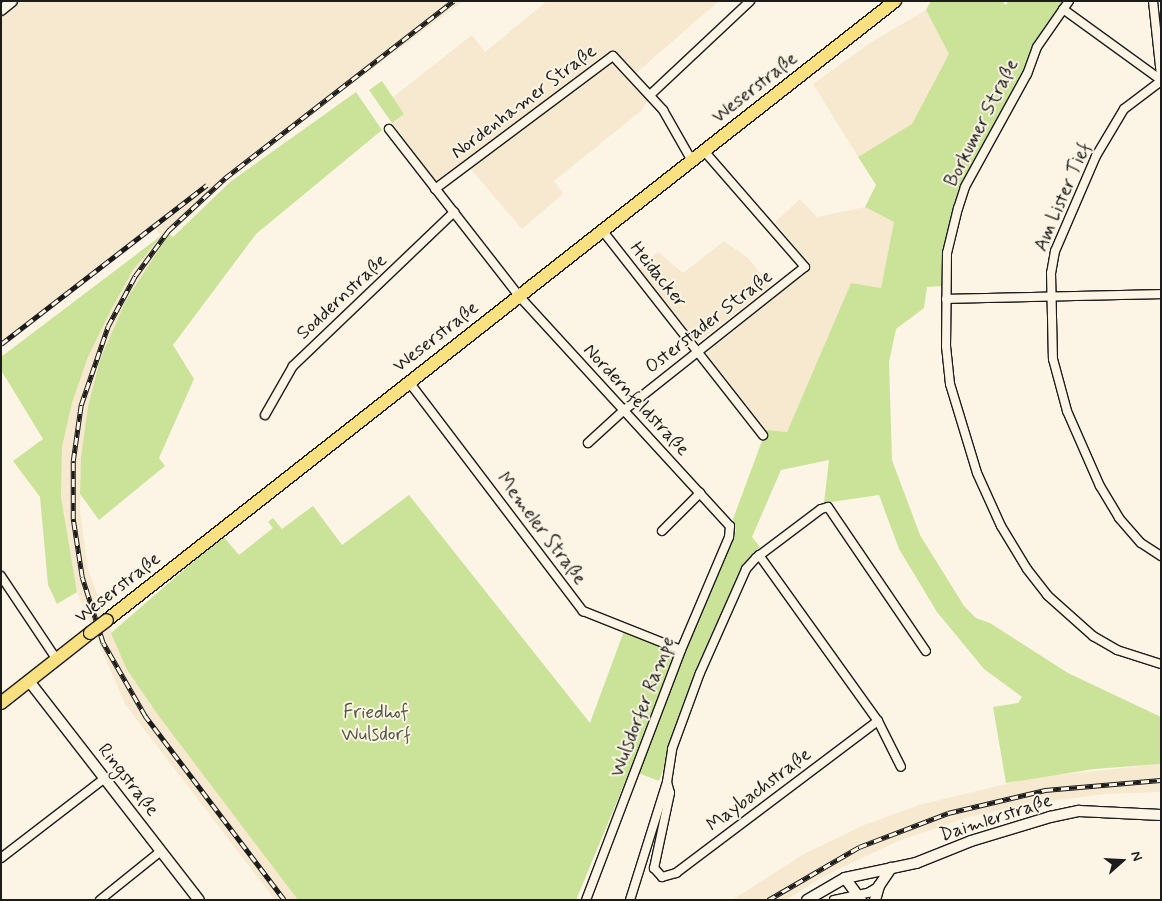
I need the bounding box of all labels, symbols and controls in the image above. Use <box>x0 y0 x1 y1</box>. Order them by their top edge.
street label: Nordenhamer Straße <box>447 40 601 164</box>
street label: Weserstraße <box>708 47 802 129</box>
street label: Borkumer Straße <box>941 57 1023 189</box>
street label: Am Lister Tief <box>1030 140 1096 254</box>
street label: Heidacker <box>625 237 691 313</box>
street label: Soddernstraße <box>292 249 392 345</box>
street label: Osterstader Straße <box>642 266 776 378</box>
street label: Weserstraße <box>389 296 483 378</box>
street label: Nordernfeldstraße <box>578 339 694 461</box>
street label: Memeler Straße <box>491 468 591 590</box>
street label: Weserstraße <box>71 547 165 629</box>
street label: Wulsdorfer Rampe <box>606 635 680 779</box>
park label: Friedhof Wulsdorf <box>341 702 411 746</box>
street label: Ringstraße <box>93 739 163 821</box>
street label: Maybachstraße <box>702 743 816 837</box>
street label: Daimlerstraße <box>937 789 1055 847</box>
north arrow <box>1097 836 1147 886</box>
text: N <box>1126 849 1146 863</box>

